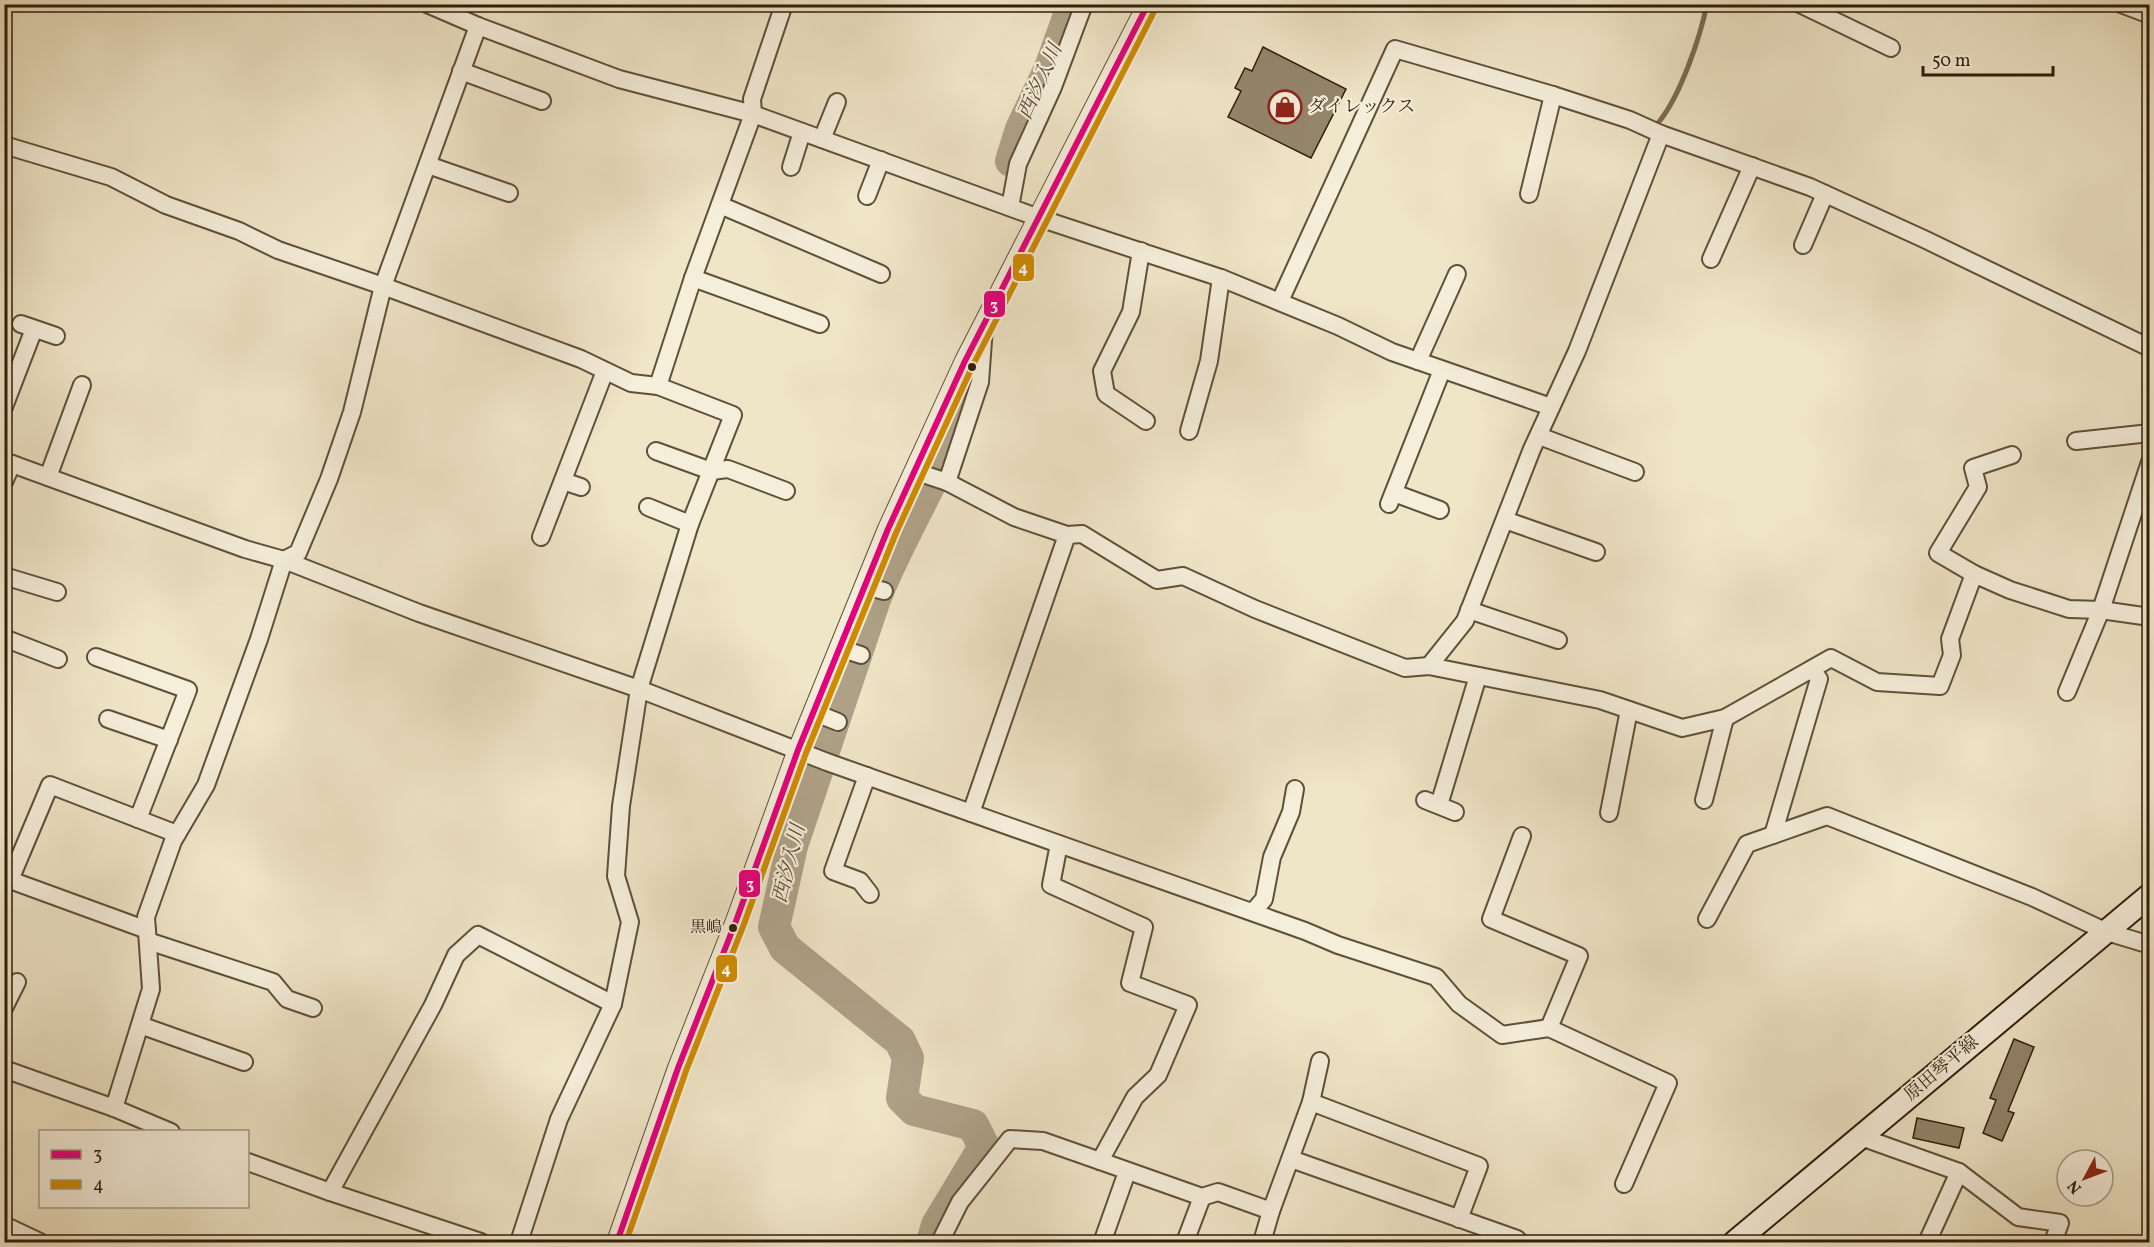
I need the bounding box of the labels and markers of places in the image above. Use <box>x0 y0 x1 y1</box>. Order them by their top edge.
shop icon: ダイレックス <box>1267 89 1303 125</box>
place label: ダイレックス <box>1308 95 1415 120</box>
unlabelled marker <box>966 361 978 373</box>
place label: 黒嶋 <box>690 917 722 939</box>
marker: 黒嶋 <box>727 922 739 934</box>

